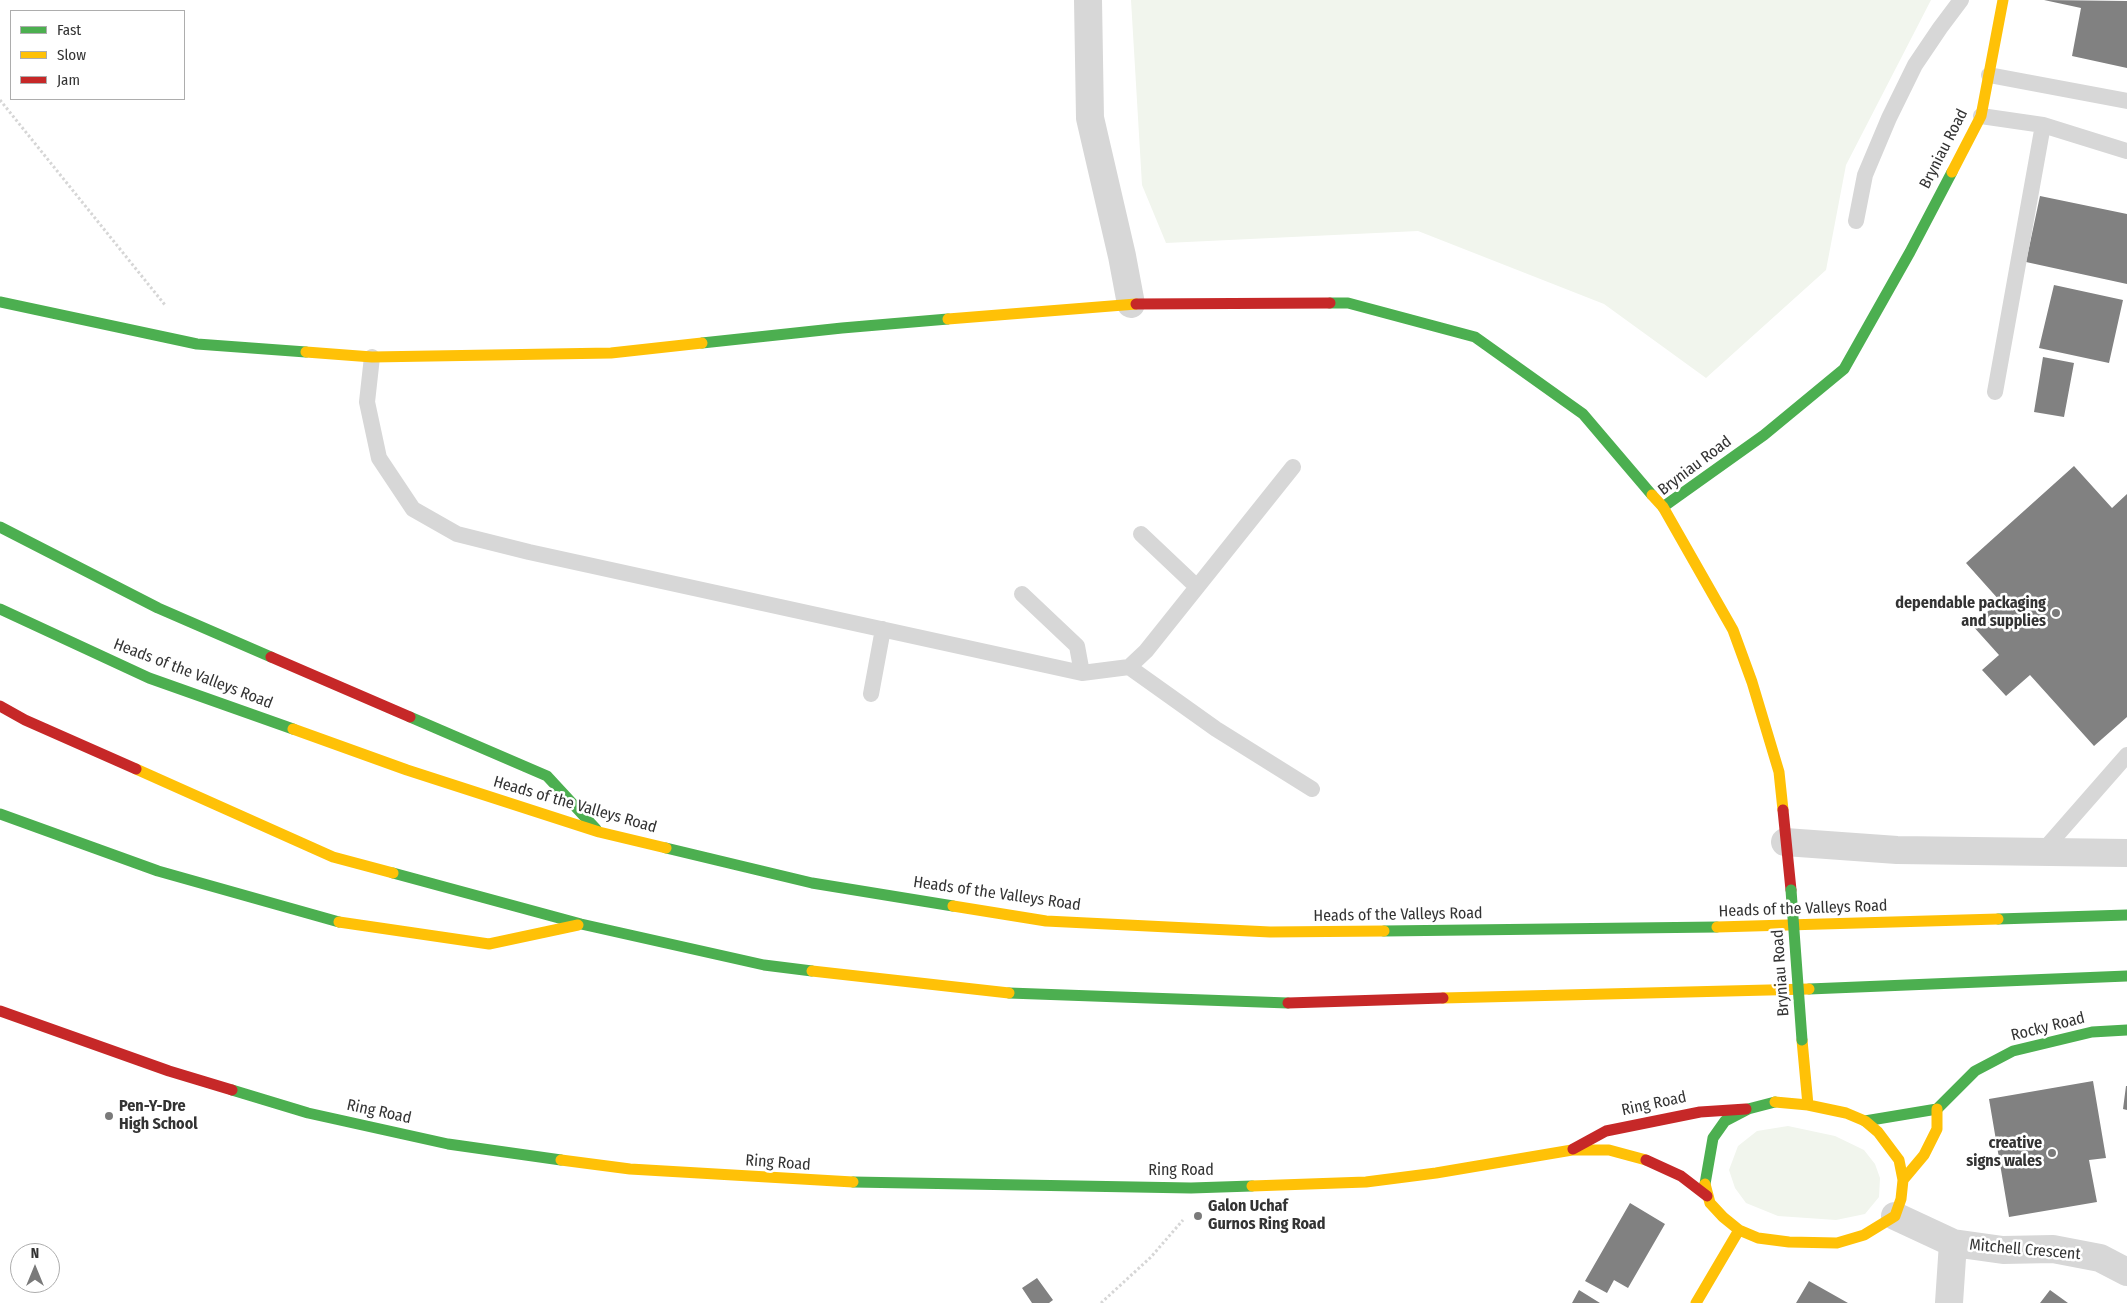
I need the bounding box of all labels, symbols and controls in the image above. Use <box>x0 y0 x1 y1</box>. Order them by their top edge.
legend <box>10 10 185 100</box>
text: Fast <box>57 21 81 39</box>
text: Slow <box>57 46 86 64</box>
text: Jam <box>57 71 80 89</box>
street label: Bryniau Road <box>1916 106 1972 192</box>
street label: Bryniau Road <box>1654 432 1736 500</box>
place label: dependable packaging and supplies <box>1895 594 2046 632</box>
marker: dependable packaging and supplies <box>2050 607 2062 619</box>
street label: Heads of the Valleys Road <box>111 635 275 713</box>
street label: Heads of the Valleys Road <box>491 772 659 838</box>
street label: Heads of the Valleys Road <box>912 873 1082 915</box>
street label: Heads of the Valleys Road <box>1718 896 1888 922</box>
street label: Heads of the Valleys Road <box>1313 904 1483 926</box>
street label: Bryniau Road <box>1768 929 1794 1017</box>
street label: Rocky Road <box>2009 1009 2087 1045</box>
street label: Ring Road <box>1620 1088 1688 1120</box>
street label: Ring Road <box>345 1096 413 1128</box>
place label: Pen-Y-Dre High School <box>119 1097 198 1135</box>
marker: Pen-Y-Dre High School <box>103 1110 115 1122</box>
place label: creative signs wales <box>1966 1134 2042 1172</box>
marker: creative signs wales <box>2046 1147 2058 1159</box>
street label: Ring Road <box>745 1151 811 1175</box>
street label: Ring Road <box>1148 1161 1214 1181</box>
place label: Galon Uchaf Gurnos Ring Road <box>1208 1197 1326 1235</box>
marker: Galon Uchaf Gurnos Ring Road <box>1192 1210 1204 1222</box>
street label: Mitchell Crescent <box>1969 1236 2081 1264</box>
north arrow <box>10 1243 60 1293</box>
text: N <box>31 1245 39 1262</box>

